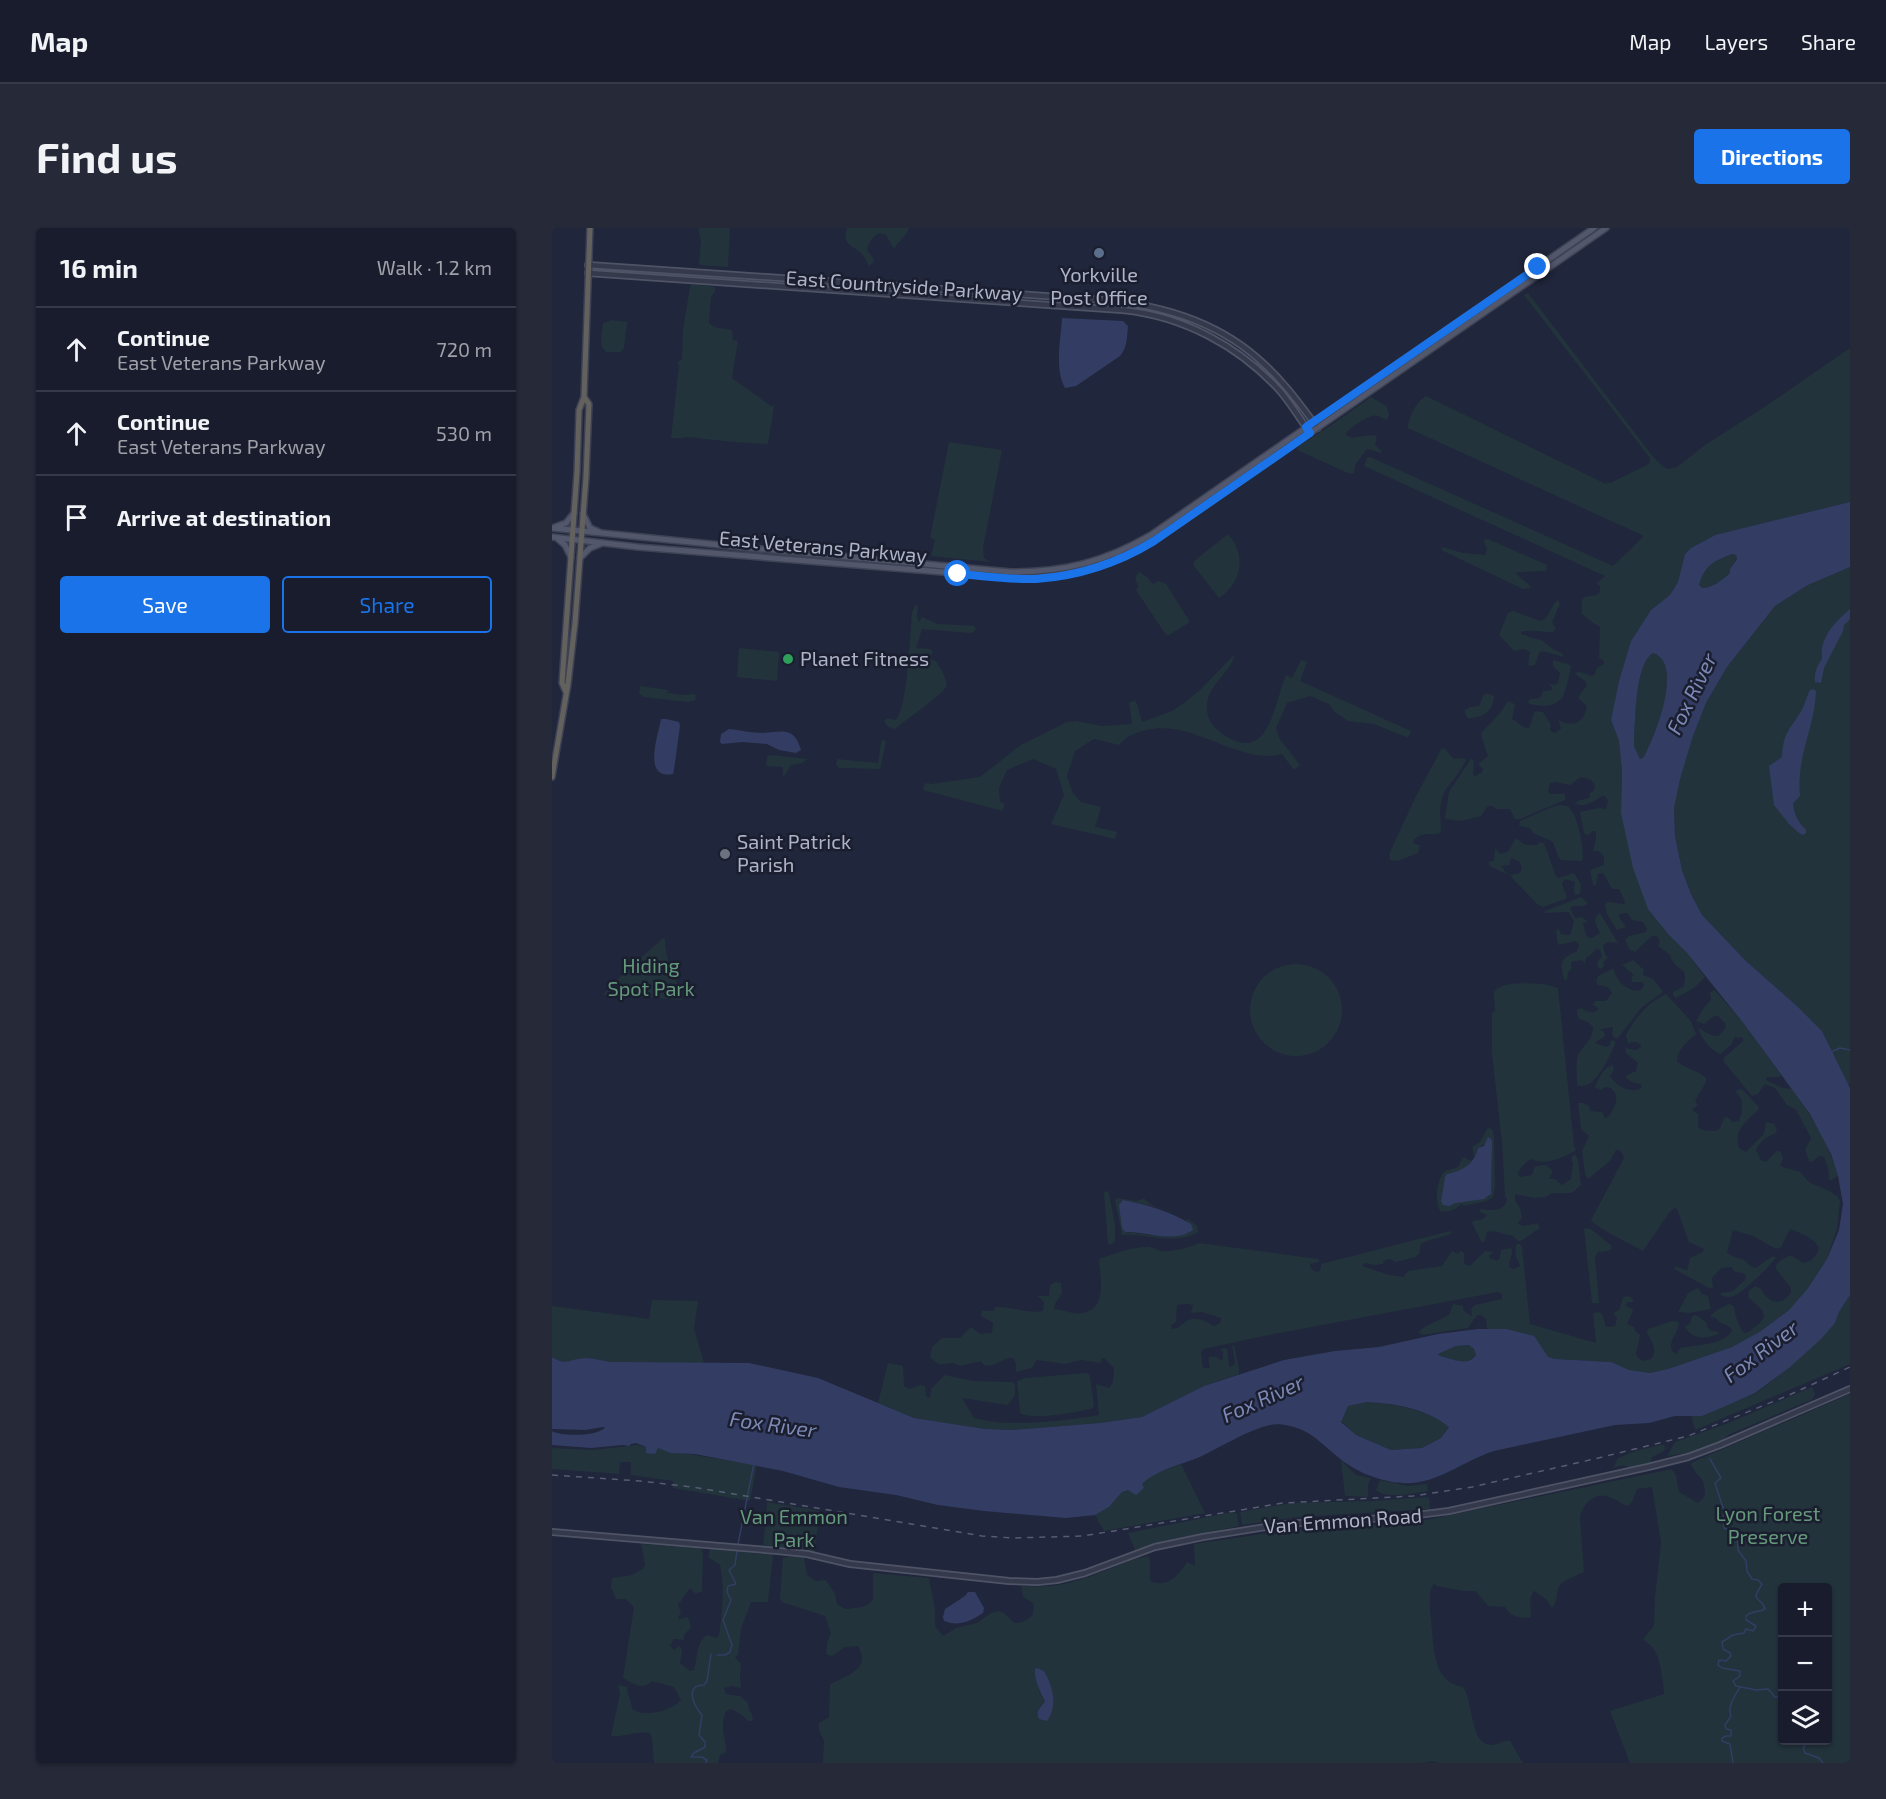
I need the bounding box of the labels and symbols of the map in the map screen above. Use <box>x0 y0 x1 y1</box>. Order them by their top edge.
marker: Yorkville Post Office <box>1092 246 1106 260</box>
route end <box>1524 253 1550 279</box>
place label: Yorkville Post Office <box>1050 262 1148 309</box>
street label: East Countryside Parkway <box>785 265 1024 305</box>
street label: East Veterans Parkway <box>718 525 928 567</box>
route start <box>944 560 970 586</box>
place label: Planet Fitness <box>800 646 929 670</box>
water label: Fox River <box>1660 648 1721 738</box>
marker: Planet Fitness <box>781 652 795 666</box>
place label: Saint Patrick Parish <box>737 829 851 876</box>
marker: Saint Patrick Parish <box>718 847 732 861</box>
park label: Hiding Spot Park <box>607 953 695 1000</box>
water label: Fox River <box>1718 1314 1803 1387</box>
water label: Fox River <box>1217 1368 1308 1427</box>
water label: Fox River <box>728 1405 819 1442</box>
park label: Lyon Forest Preserve <box>1716 1501 1821 1548</box>
street label: Van Emmon Road <box>1263 1503 1423 1537</box>
park label: Van Emmon Park <box>740 1504 848 1551</box>

